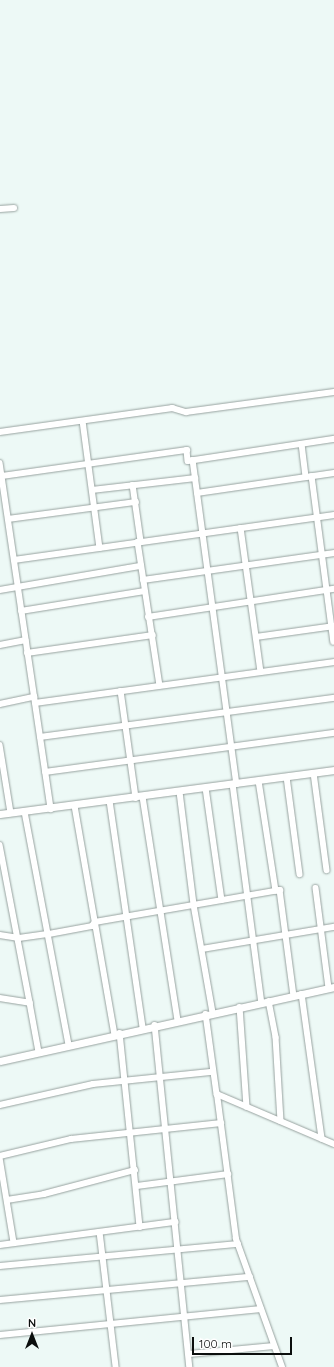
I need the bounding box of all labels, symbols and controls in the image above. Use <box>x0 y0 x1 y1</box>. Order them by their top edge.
north arrow <box>12 1315 52 1355</box>
text: N <box>28 1316 36 1330</box>
scale bar <box>194 1329 294 1355</box>
text: 100 m <box>199 1336 232 1351</box>

